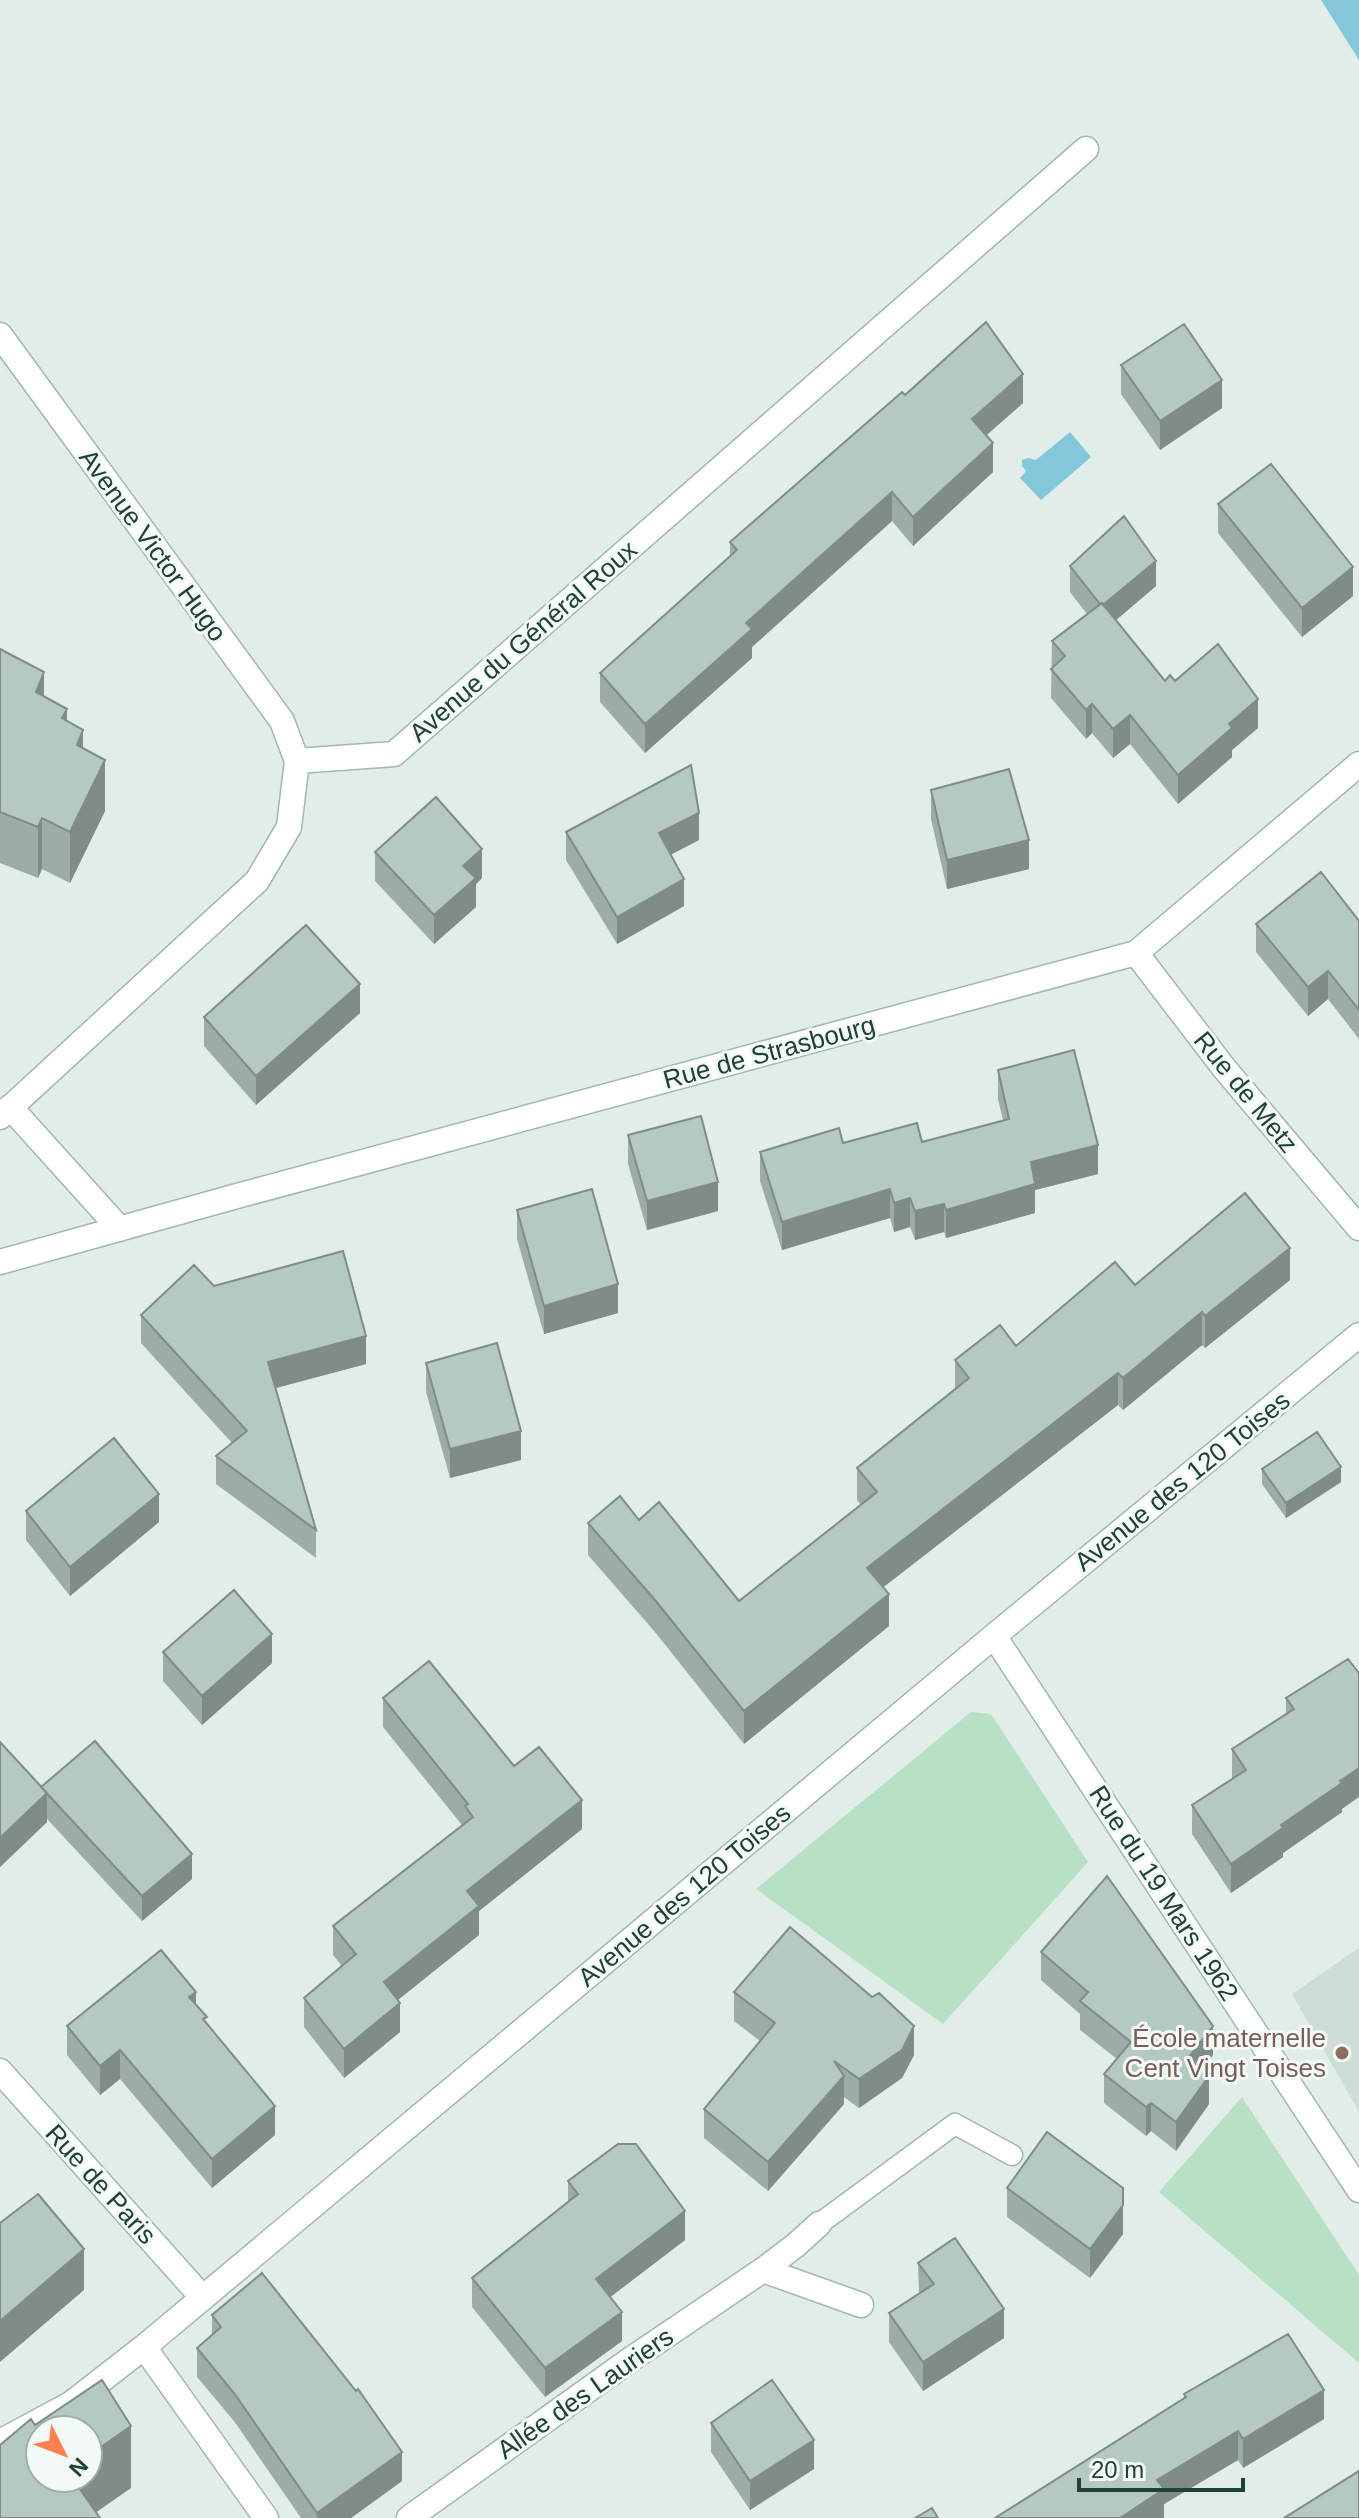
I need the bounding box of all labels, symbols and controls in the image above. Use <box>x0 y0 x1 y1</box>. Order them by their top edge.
street label: Avenue Victor Hugo <box>73 443 233 647</box>
street label: Avenue du Général Roux <box>403 534 643 748</box>
street label: Rue de Strasbourg <box>660 1009 878 1095</box>
street label: Rue de Metz <box>1188 1025 1304 1159</box>
street label: Avenue des 120 Toises <box>1068 1385 1296 1577</box>
street label: Rue du 19 Mars 1962 <box>1083 1780 1245 2006</box>
street label: Avenue des 120 Toises <box>572 1797 796 1993</box>
place label: École maternelle Cent Vingt Toises <box>1125 2023 1326 2083</box>
marker: École maternelle Cent Vingt Toises <box>1333 2044 1351 2062</box>
street label: Rue de Paris <box>40 2118 162 2250</box>
street label: Allée des Lauriers <box>491 2321 679 2465</box>
north arrow <box>24 2414 104 2494</box>
scale bar <box>1079 2442 1243 2492</box>
text: N <box>64 2453 93 2481</box>
text: 20 m <box>1091 2456 1144 2483</box>

